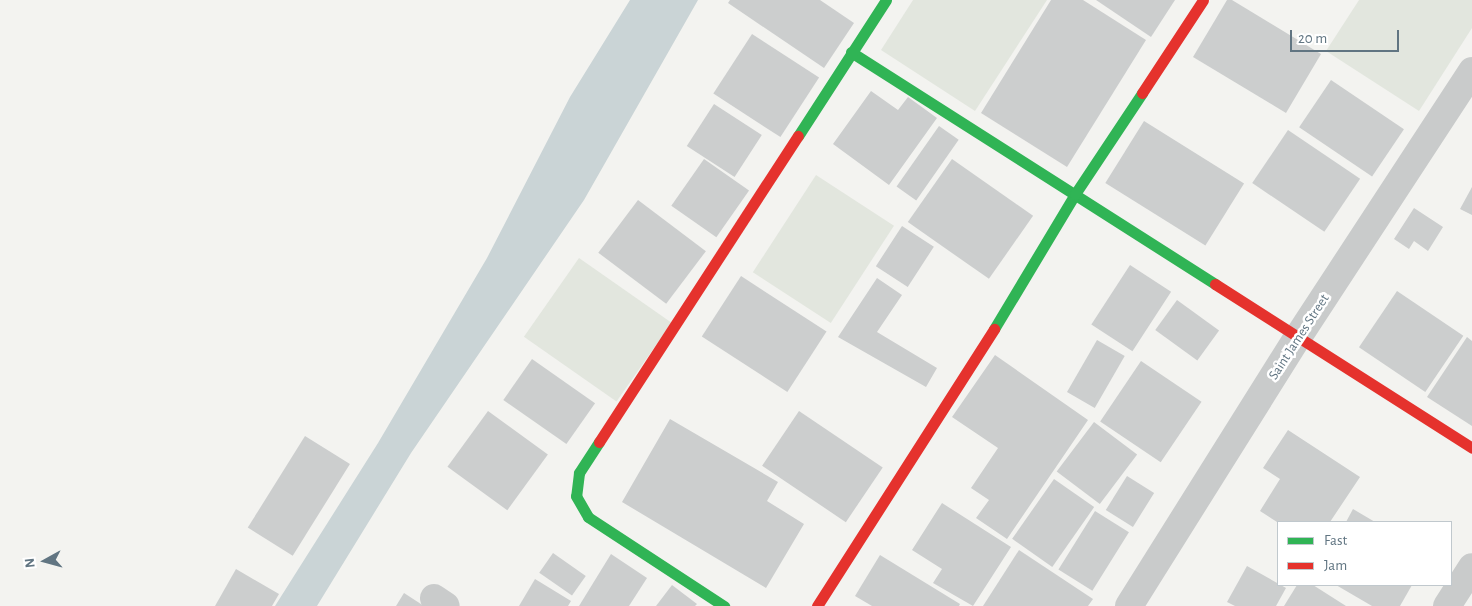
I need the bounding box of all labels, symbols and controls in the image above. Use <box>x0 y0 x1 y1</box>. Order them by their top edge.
scale bar <box>1292 20 1401 52</box>
text: 20 m <box>1298 31 1327 46</box>
street label: Saint James Street <box>1265 291 1333 383</box>
legend <box>1277 521 1452 586</box>
text: Fast <box>1324 533 1347 548</box>
north arrow <box>20 536 70 586</box>
text: N <box>23 557 38 569</box>
text: Jam <box>1324 558 1347 573</box>

